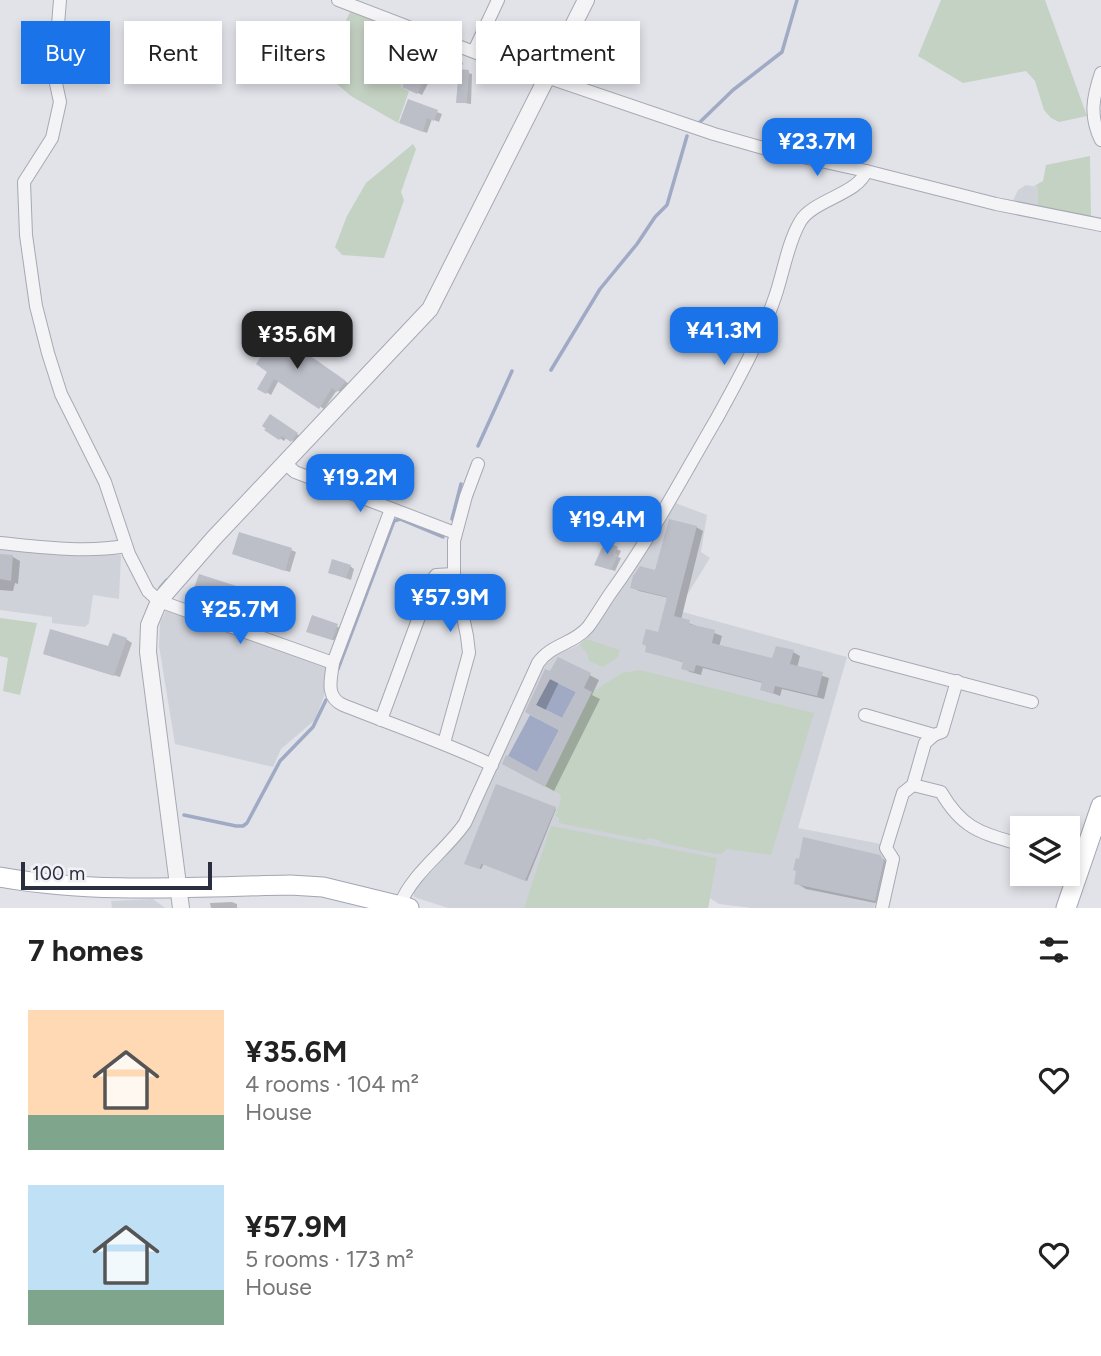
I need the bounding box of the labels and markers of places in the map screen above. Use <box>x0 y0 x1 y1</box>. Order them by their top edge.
pin: ¥23.7M <box>760 118 874 178</box>
pin: ¥41.3M <box>667 308 781 367</box>
pin: ¥35.6M <box>240 312 354 371</box>
pin: ¥19.2M <box>303 454 417 514</box>
pin: ¥19.4M <box>550 496 664 556</box>
pin: ¥57.9M <box>393 574 507 634</box>
pin: ¥25.7M <box>183 586 297 646</box>

